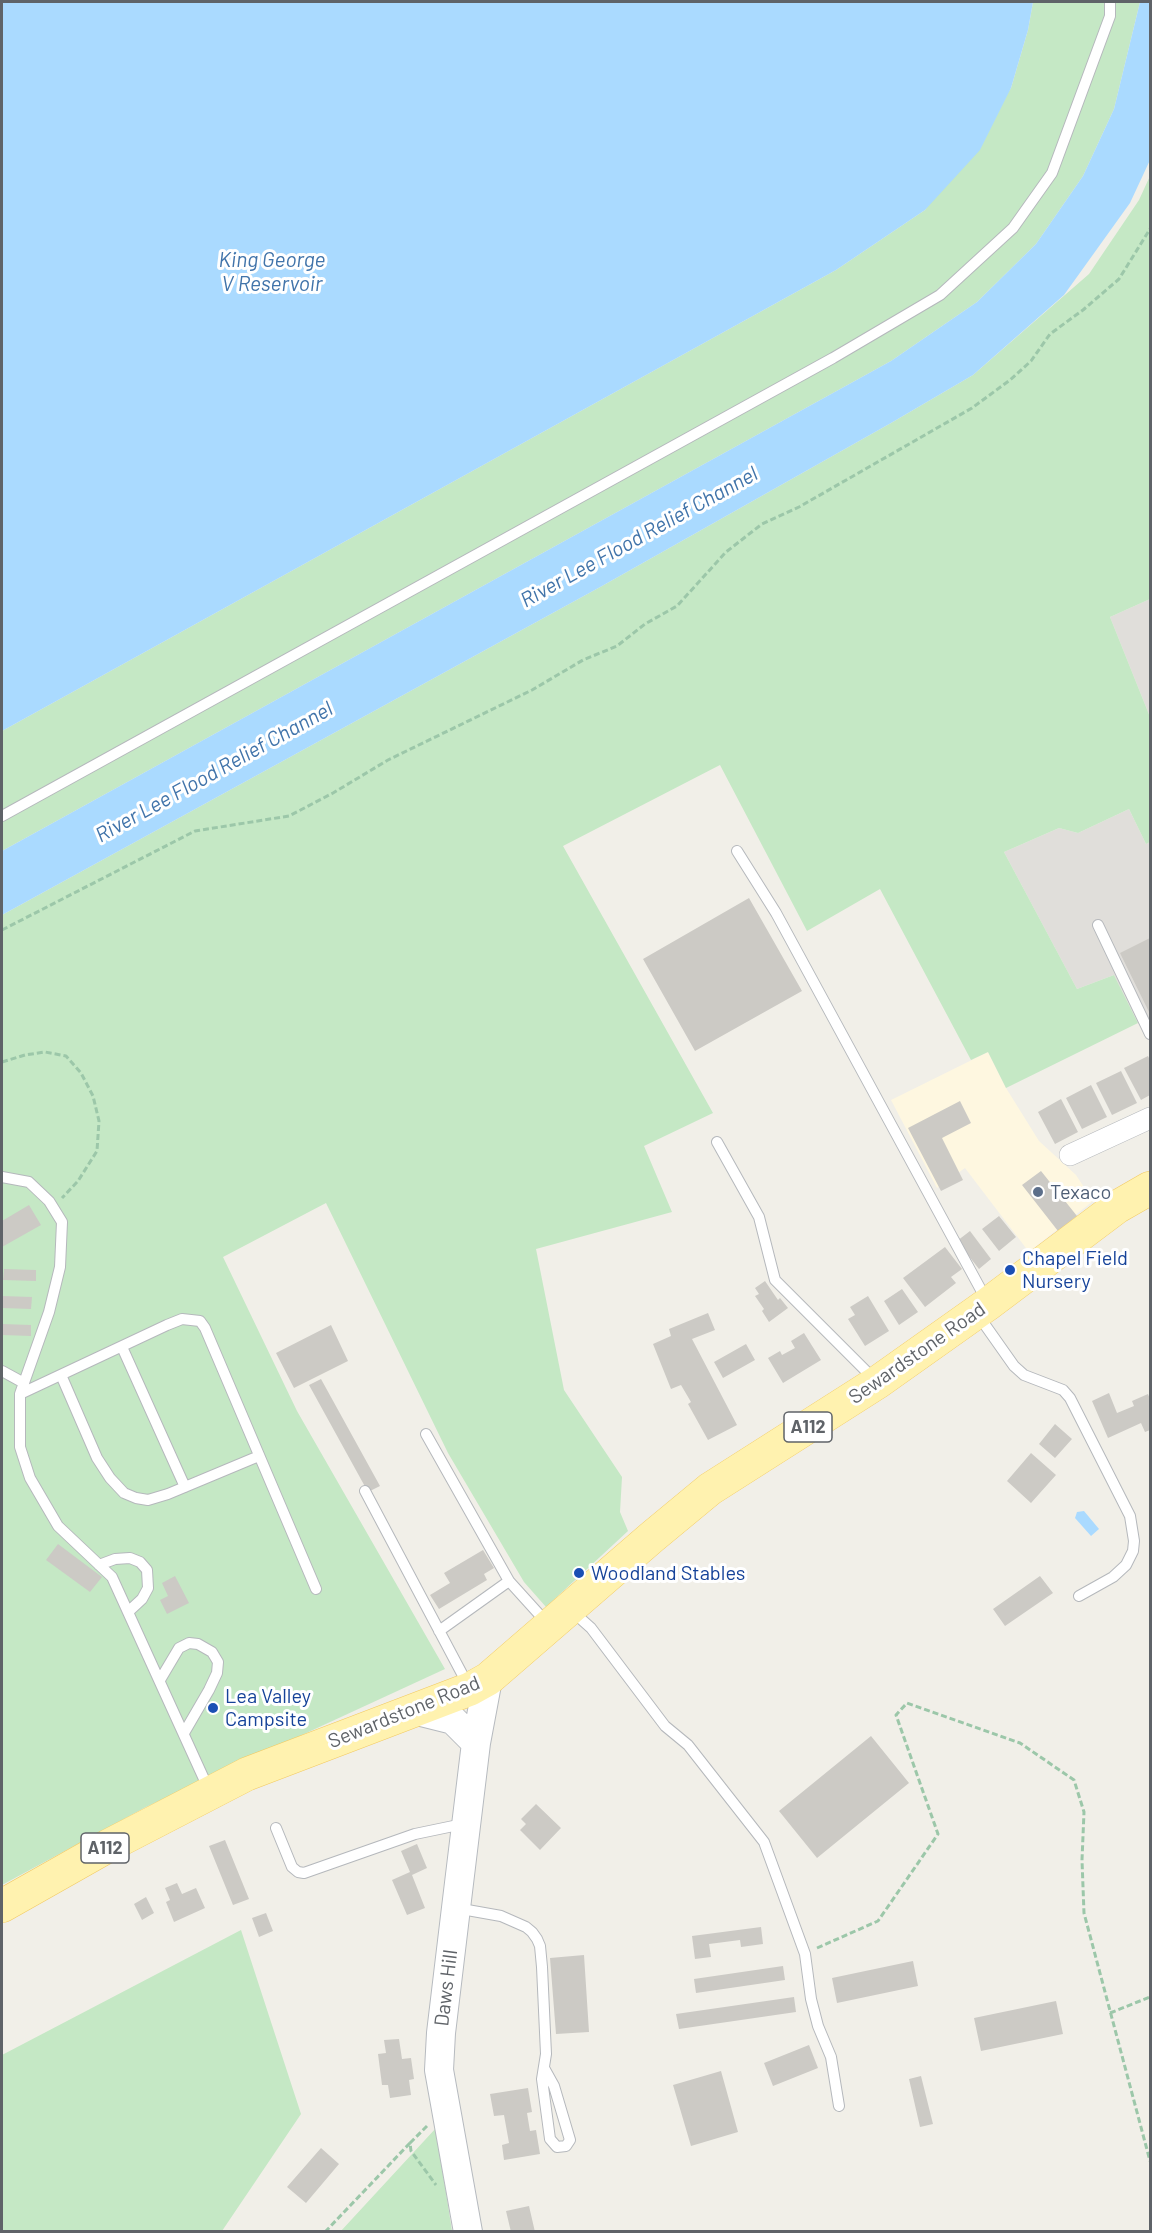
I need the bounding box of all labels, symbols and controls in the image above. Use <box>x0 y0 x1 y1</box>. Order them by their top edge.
water label: King George V Reservoir <box>219 247 325 297</box>
water label: River Lee Flood Relief Channel <box>516 461 762 613</box>
water label: River Lee Flood Relief Channel <box>91 696 337 848</box>
place label: Texaco <box>1050 1180 1111 1204</box>
marker: Texaco <box>1031 1185 1045 1199</box>
place label: Chapel Field Nursery <box>1022 1246 1128 1293</box>
marker: Chapel Field Nursery <box>1003 1263 1017 1277</box>
street label: Sewardstone Road <box>844 1297 990 1409</box>
road number: A112 <box>784 1412 832 1442</box>
place label: Woodland Stables <box>591 1561 745 1585</box>
marker: Woodland Stables <box>572 1566 586 1580</box>
street label: Sewardstone Road <box>325 1671 483 1753</box>
place label: Lea Valley Campsite <box>225 1684 311 1731</box>
marker: Lea Valley Campsite <box>206 1701 220 1715</box>
road number: A112 <box>81 1833 129 1863</box>
street label: Daws Hill <box>429 1948 463 2028</box>

